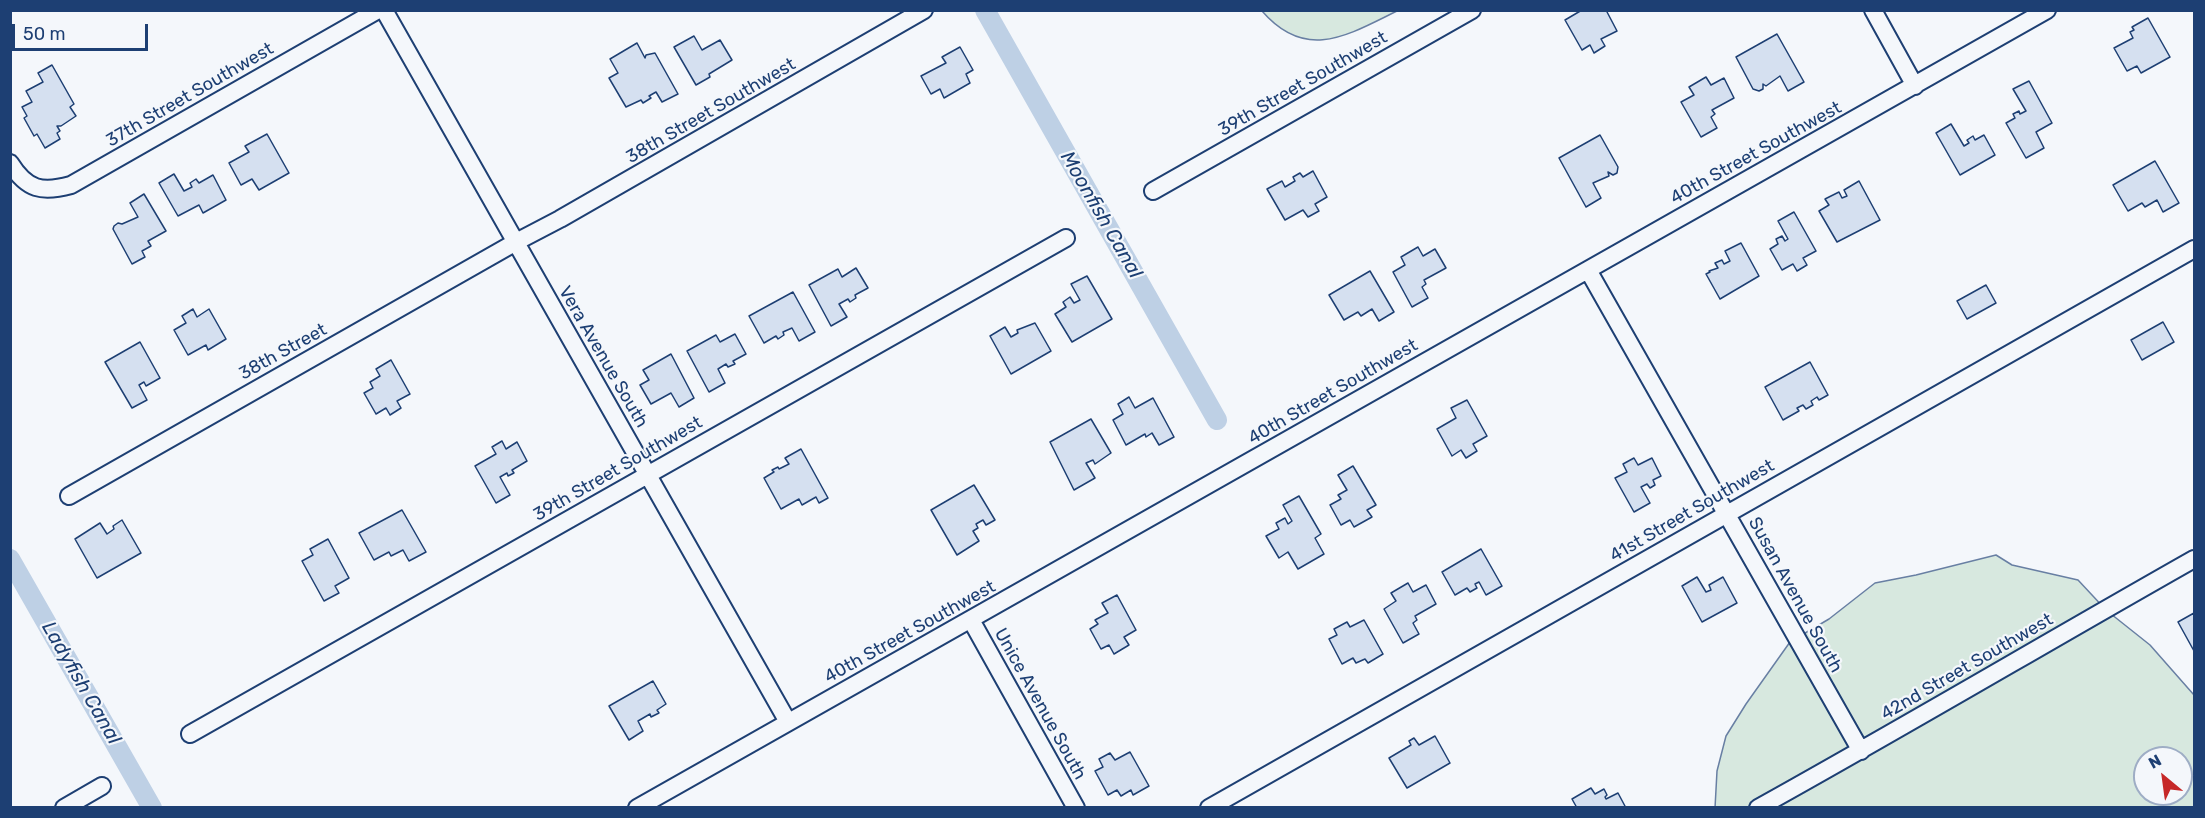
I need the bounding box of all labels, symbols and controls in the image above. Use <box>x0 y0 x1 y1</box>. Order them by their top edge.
scale bar <box>15 12 152 50</box>
text: 50 m <box>23 23 66 45</box>
street label: 39th Street Southwest <box>1215 27 1391 141</box>
street label: 37th Street Southwest <box>102 38 278 152</box>
street label: 38th Street Southwest <box>623 54 799 168</box>
street label: 40th Street Southwest <box>1667 97 1845 209</box>
water label: Moonfish Canal <box>1055 147 1147 283</box>
street label: Vera Avenue South <box>554 282 652 432</box>
street label: 38th Street <box>235 319 331 385</box>
street label: 40th Street Southwest <box>1244 335 1422 449</box>
street label: 39th Street Southwest <box>530 412 706 526</box>
street label: 41st Street Southwest <box>1606 455 1778 567</box>
street label: Susan Avenue South <box>1743 514 1847 676</box>
street label: 40th Street Southwest <box>821 576 999 688</box>
street label: 42nd Street Southwest <box>1877 609 2057 725</box>
water label: Ladyfish Canal <box>36 617 126 749</box>
street label: Unice Avenue South <box>989 624 1091 784</box>
north arrow <box>2133 746 2193 806</box>
text: N <box>2145 750 2165 773</box>

